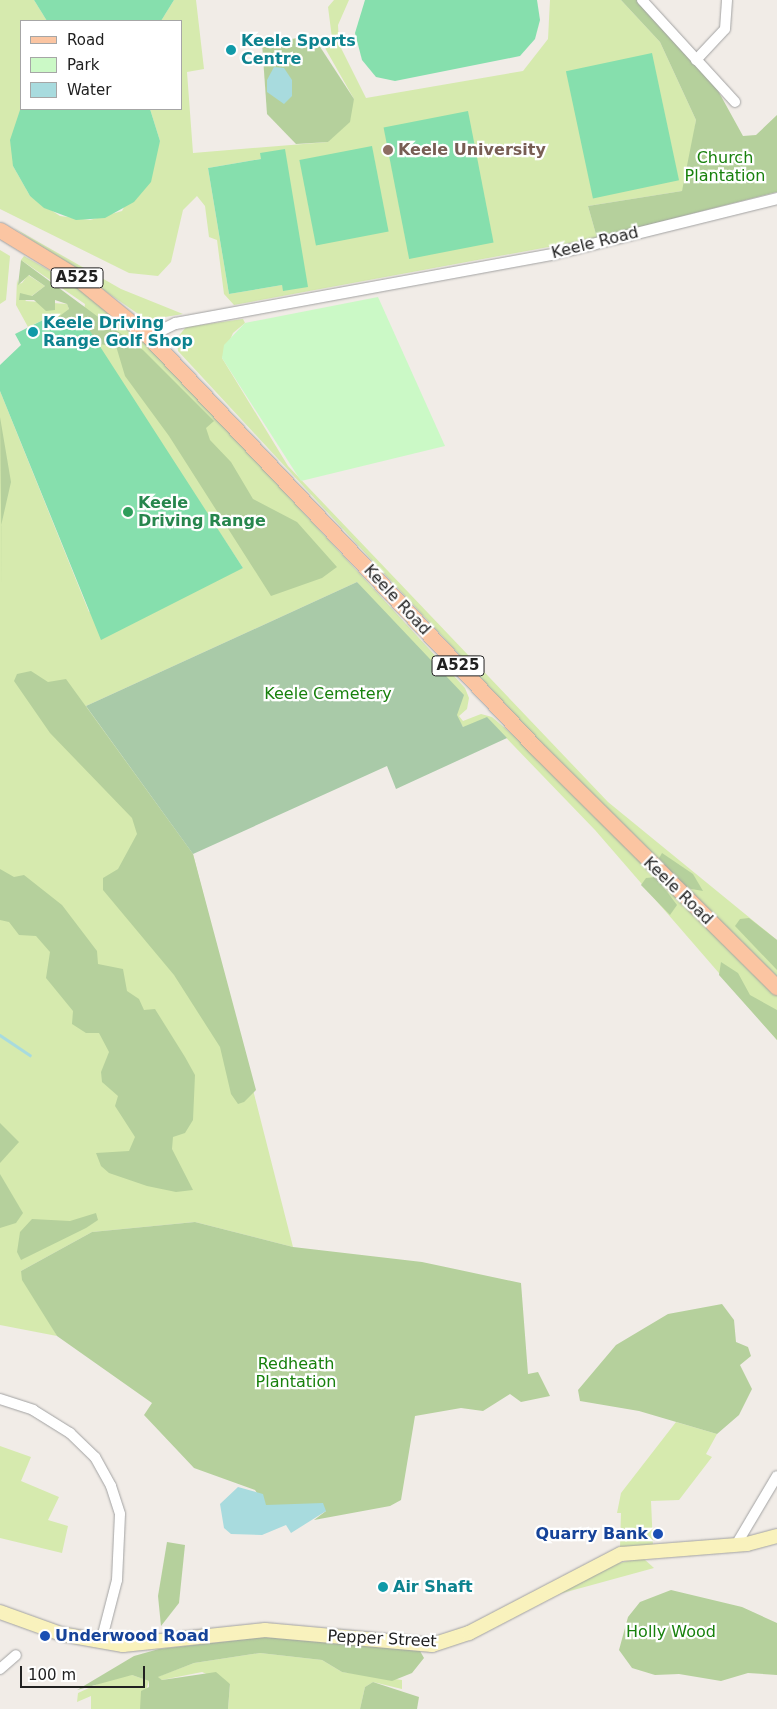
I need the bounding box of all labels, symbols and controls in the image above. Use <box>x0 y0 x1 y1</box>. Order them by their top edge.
legend <box>20 20 182 110</box>
text: Road <box>67 31 105 49</box>
place label: Keele Sports Centre <box>241 31 356 69</box>
marker: Keele Sports Centre <box>225 44 237 56</box>
text: Park <box>67 56 99 74</box>
text: Water <box>67 81 111 99</box>
place label: Keele University <box>398 140 546 160</box>
marker: Keele University <box>382 144 394 156</box>
park label: Church Plantation <box>685 148 765 186</box>
street label: Keele Road <box>550 223 640 263</box>
road number: A525 <box>50 266 104 290</box>
place label: Keele Driving Range Golf Shop <box>43 313 193 351</box>
marker: Keele Driving Range Golf Shop <box>27 326 39 338</box>
place label: Keele Driving Range <box>138 493 266 531</box>
marker: Keele Driving Range <box>122 506 134 518</box>
street label: Keele Road <box>360 561 434 639</box>
road number: A525 <box>430 654 486 678</box>
park label: Keele Cemetery <box>264 684 392 704</box>
street label: Keele Road <box>639 853 717 929</box>
park label: Redheath Plantation <box>256 1354 336 1392</box>
place label: Quarry Bank <box>535 1524 648 1544</box>
marker: Quarry Bank <box>652 1528 664 1540</box>
place label: Air Shaft <box>393 1577 473 1597</box>
marker: Air Shaft <box>377 1581 389 1593</box>
park label: Holly Wood <box>626 1622 716 1642</box>
place label: Underwood Road <box>55 1626 209 1646</box>
street label: Pepper Street <box>327 1627 437 1651</box>
marker: Underwood Road <box>39 1630 51 1642</box>
scale bar <box>22 1656 148 1688</box>
text: 100 m <box>28 1666 76 1684</box>

